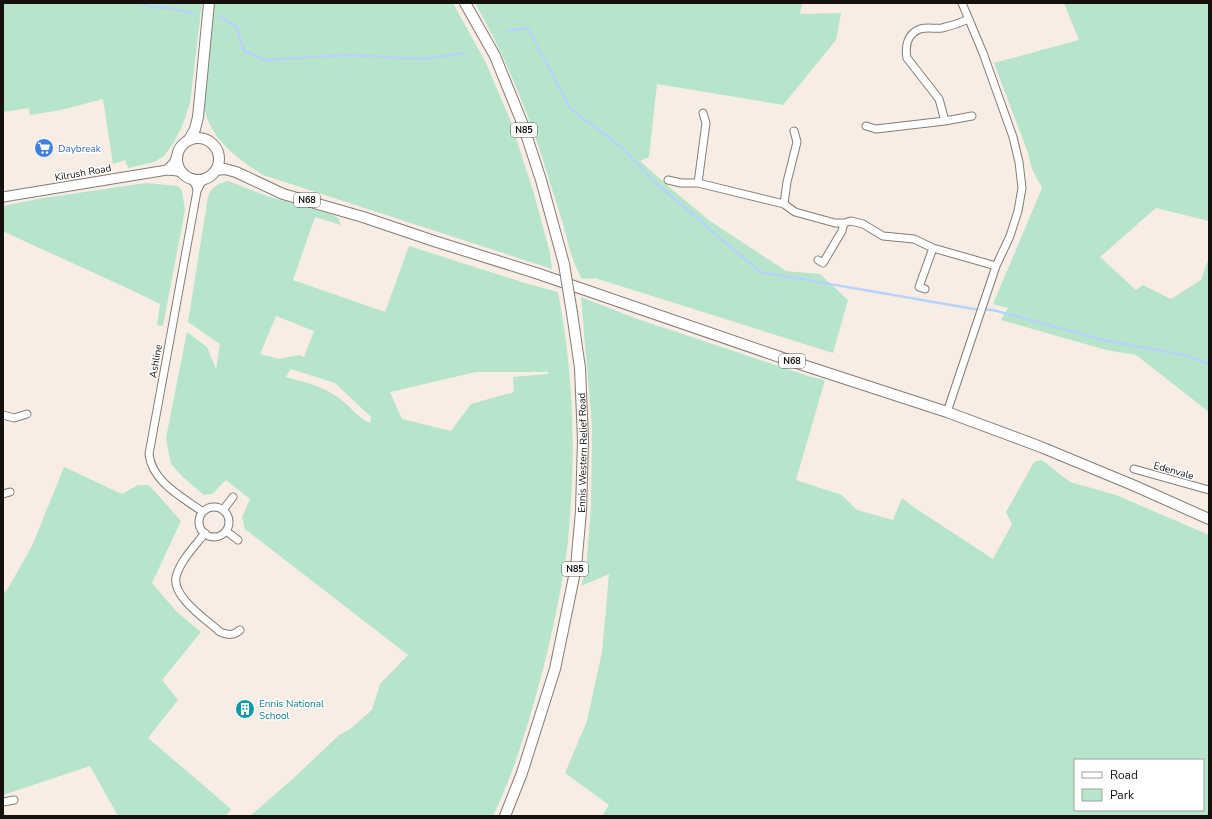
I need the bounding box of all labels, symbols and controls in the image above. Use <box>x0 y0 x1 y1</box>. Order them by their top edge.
road number: N85 <box>511 123 537 137</box>
supermarket icon: Daybreak <box>33 137 55 159</box>
place label: Daybreak <box>58 142 102 156</box>
street label: Kilrush Road <box>54 161 113 185</box>
road number: N68 <box>294 193 320 207</box>
street label: Ashline <box>146 343 166 379</box>
road number: N68 <box>779 354 805 368</box>
street label: Ennis Western Relief Road <box>575 392 591 513</box>
street label: Edenvale <box>1152 459 1195 483</box>
road number: N85 <box>562 562 588 576</box>
place label: Ennis National School <box>259 697 324 723</box>
building icon: Ennis National School <box>234 698 256 720</box>
legend <box>1074 759 1204 811</box>
text: Road <box>1110 767 1138 783</box>
text: Park <box>1110 787 1135 803</box>

